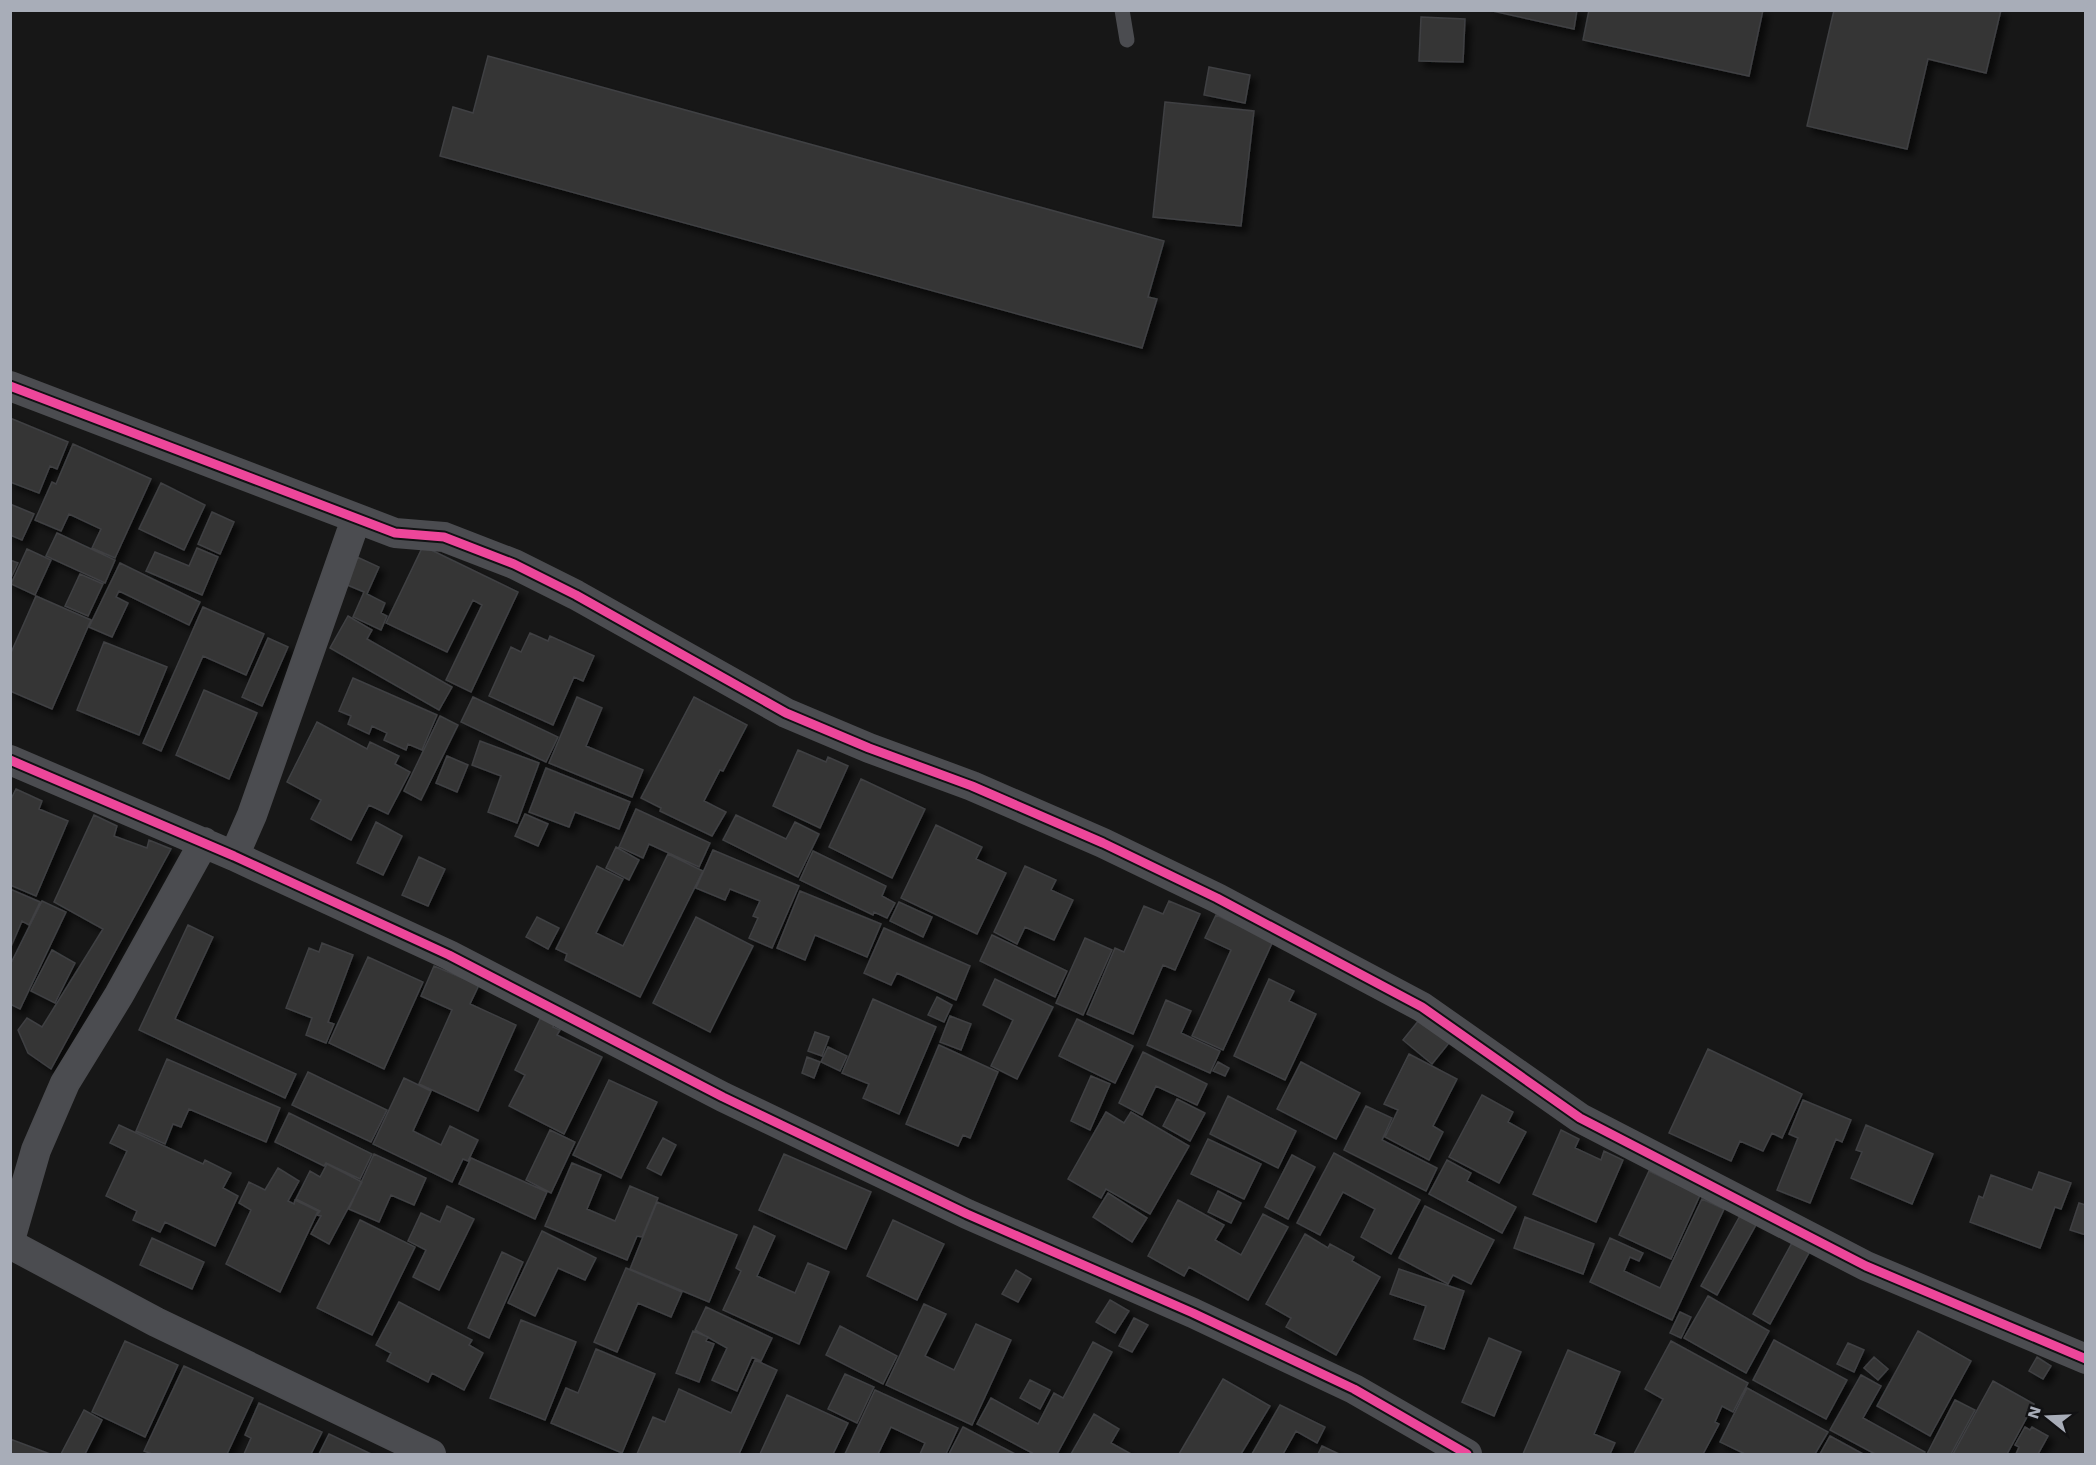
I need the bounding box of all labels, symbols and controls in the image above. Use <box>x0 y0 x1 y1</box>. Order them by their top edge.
north arrow <box>2018 1387 2078 1447</box>
text: N <box>2023 1404 2045 1421</box>

